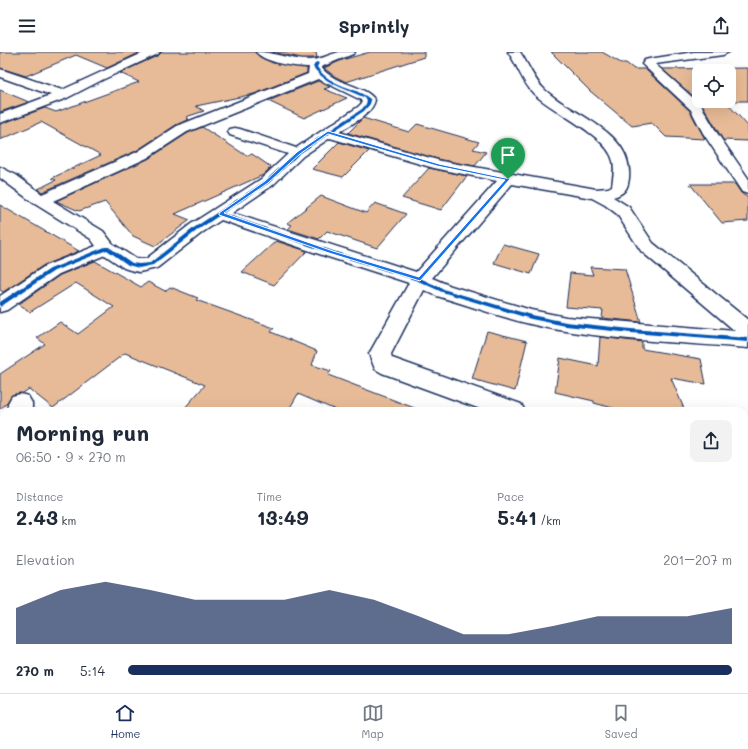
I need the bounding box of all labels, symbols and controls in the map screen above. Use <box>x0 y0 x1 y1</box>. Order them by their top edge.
text: Sprintly <box>338 14 410 38</box>
icon: menu <box>16 15 38 37</box>
icon: share <box>710 15 732 37</box>
map controls <box>692 64 736 108</box>
button: locate <box>692 64 736 108</box>
pin <box>491 138 525 179</box>
icon: arrive <box>497 144 519 166</box>
text: Morning run <box>16 418 149 447</box>
button: share <box>690 420 732 462</box>
text: 06:50 · 9 × 270 m <box>16 448 126 465</box>
text: Distance <box>16 489 63 504</box>
text: Time <box>257 489 282 504</box>
text: Pace <box>497 489 524 504</box>
text: 2.43 <box>16 504 58 530</box>
text: 13:49 <box>257 504 309 530</box>
text: 5:41 <box>497 504 537 530</box>
text: km <box>58 513 76 528</box>
text: /km <box>537 513 561 528</box>
text: Elevation <box>16 551 74 568</box>
text: 201–207 m <box>663 551 732 568</box>
text: 270 m <box>16 662 54 679</box>
text: 5:14 <box>80 662 105 679</box>
tab: Home <box>110 702 140 741</box>
tab: Map <box>361 702 384 741</box>
tab: Saved <box>605 702 637 741</box>

